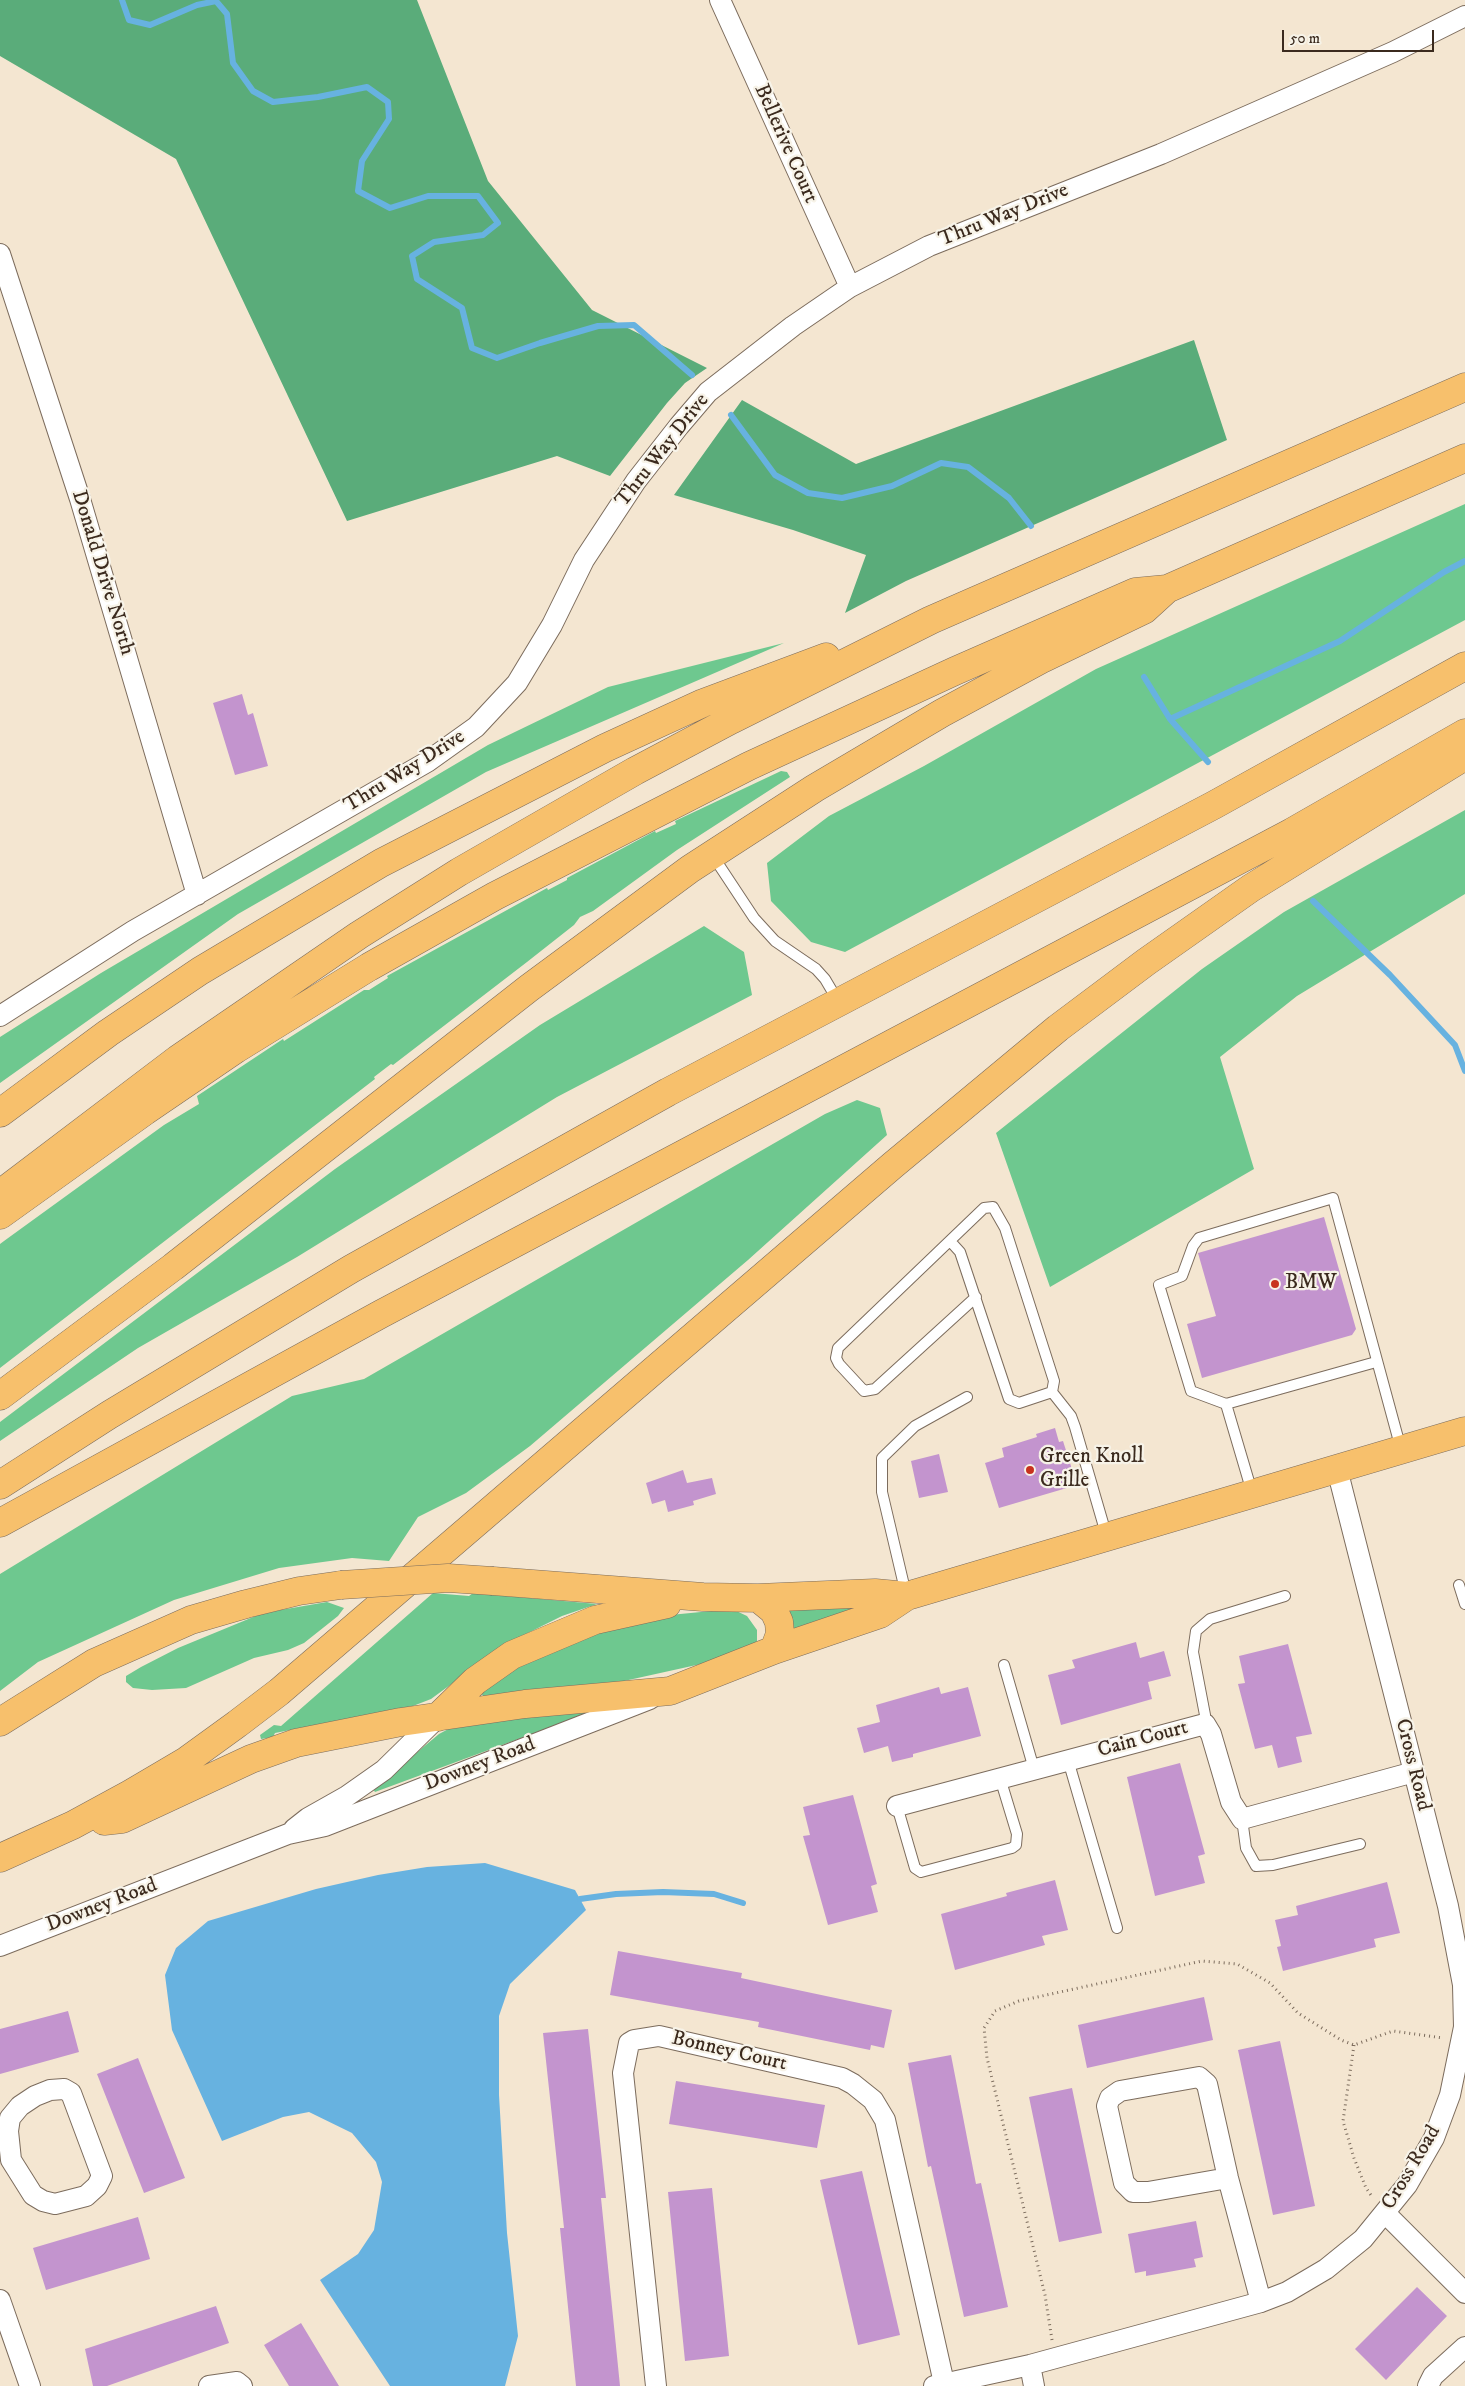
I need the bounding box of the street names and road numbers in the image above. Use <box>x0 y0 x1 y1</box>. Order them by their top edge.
street label: Bellerive Court <box>748 81 822 207</box>
street label: Thru Way Drive <box>936 179 1072 253</box>
street label: Thru Way Drive <box>611 389 715 513</box>
street label: Donald Drive North <box>65 488 139 658</box>
street label: Thru Way Drive <box>340 725 470 819</box>
street label: Cain Court <box>1095 1716 1191 1764</box>
street label: Cross Road <box>1388 1716 1436 1814</box>
street label: Downey Road <box>421 1732 539 1798</box>
street label: Downey Road <box>43 1873 161 1939</box>
street label: Bonney Court <box>669 2027 789 2077</box>
street label: Cross Road <box>1377 2121 1447 2215</box>

